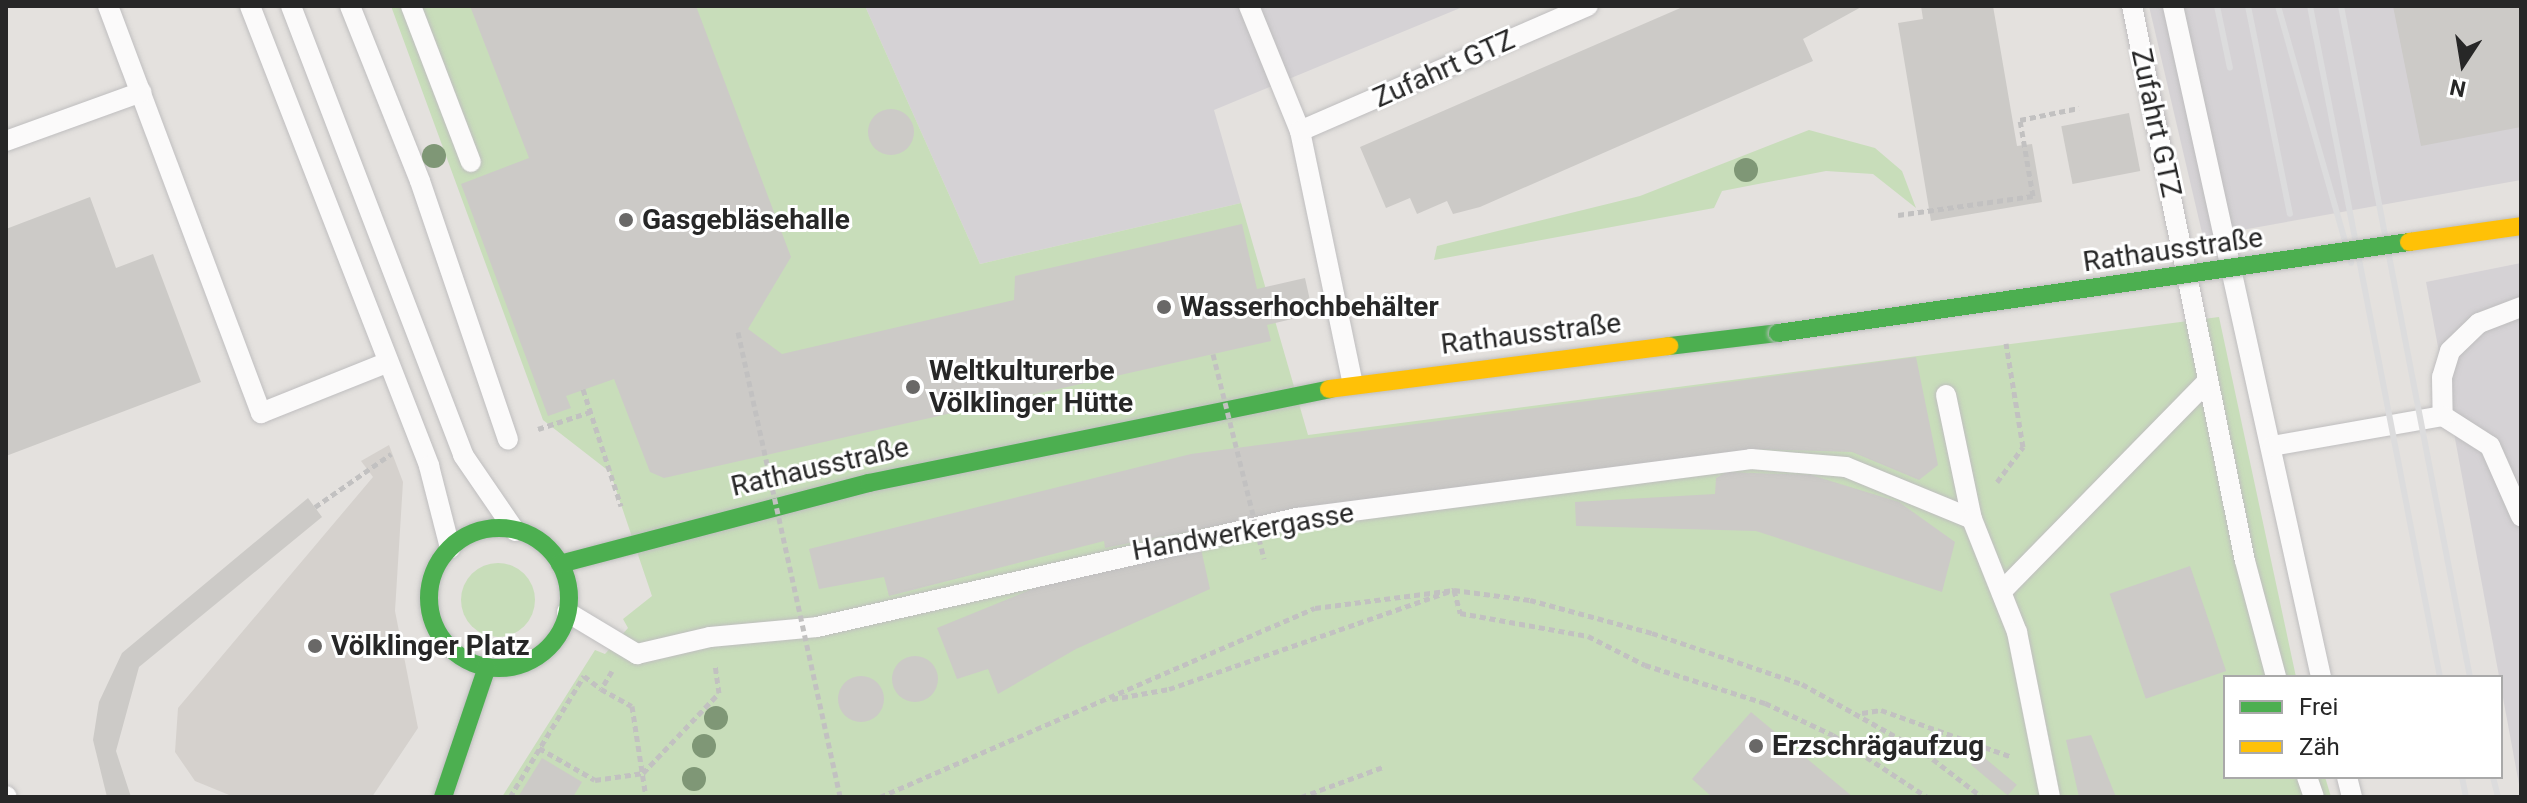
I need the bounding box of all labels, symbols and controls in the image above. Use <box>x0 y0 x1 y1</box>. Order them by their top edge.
street label: Zufahrt GTZ <box>1368 23 1520 115</box>
north arrow <box>2423 24 2503 104</box>
street label: Zufahrt GTZ <box>2124 46 2188 200</box>
text: N <box>2448 74 2468 102</box>
place label: Gasgebläsehalle <box>642 203 850 237</box>
marker: Gasgebläsehalle <box>617 211 635 229</box>
street label: Rathausstraße <box>2081 221 2265 279</box>
place label: Wasserhochbehälter <box>1180 290 1439 324</box>
marker: Wasserhochbehälter <box>1155 298 1173 316</box>
street label: Rathausstraße <box>1439 306 1623 362</box>
place label: Weltkulturerbe Völklinger Hütte <box>929 354 1133 420</box>
marker: Weltkulturerbe Völklinger Hütte <box>904 378 922 396</box>
street label: Rathausstraße <box>728 430 912 504</box>
street label: Handwerkergasse <box>1130 496 1356 568</box>
place label: Völklinger Platz <box>331 629 530 663</box>
marker: Völklinger Platz <box>306 637 324 655</box>
legend <box>2223 675 2503 779</box>
text: Frei <box>2299 693 2338 721</box>
place label: Erzschrägaufzug <box>1772 729 1984 763</box>
text: Zäh <box>2299 733 2340 761</box>
marker: Erzschrägaufzug <box>1747 737 1765 755</box>

